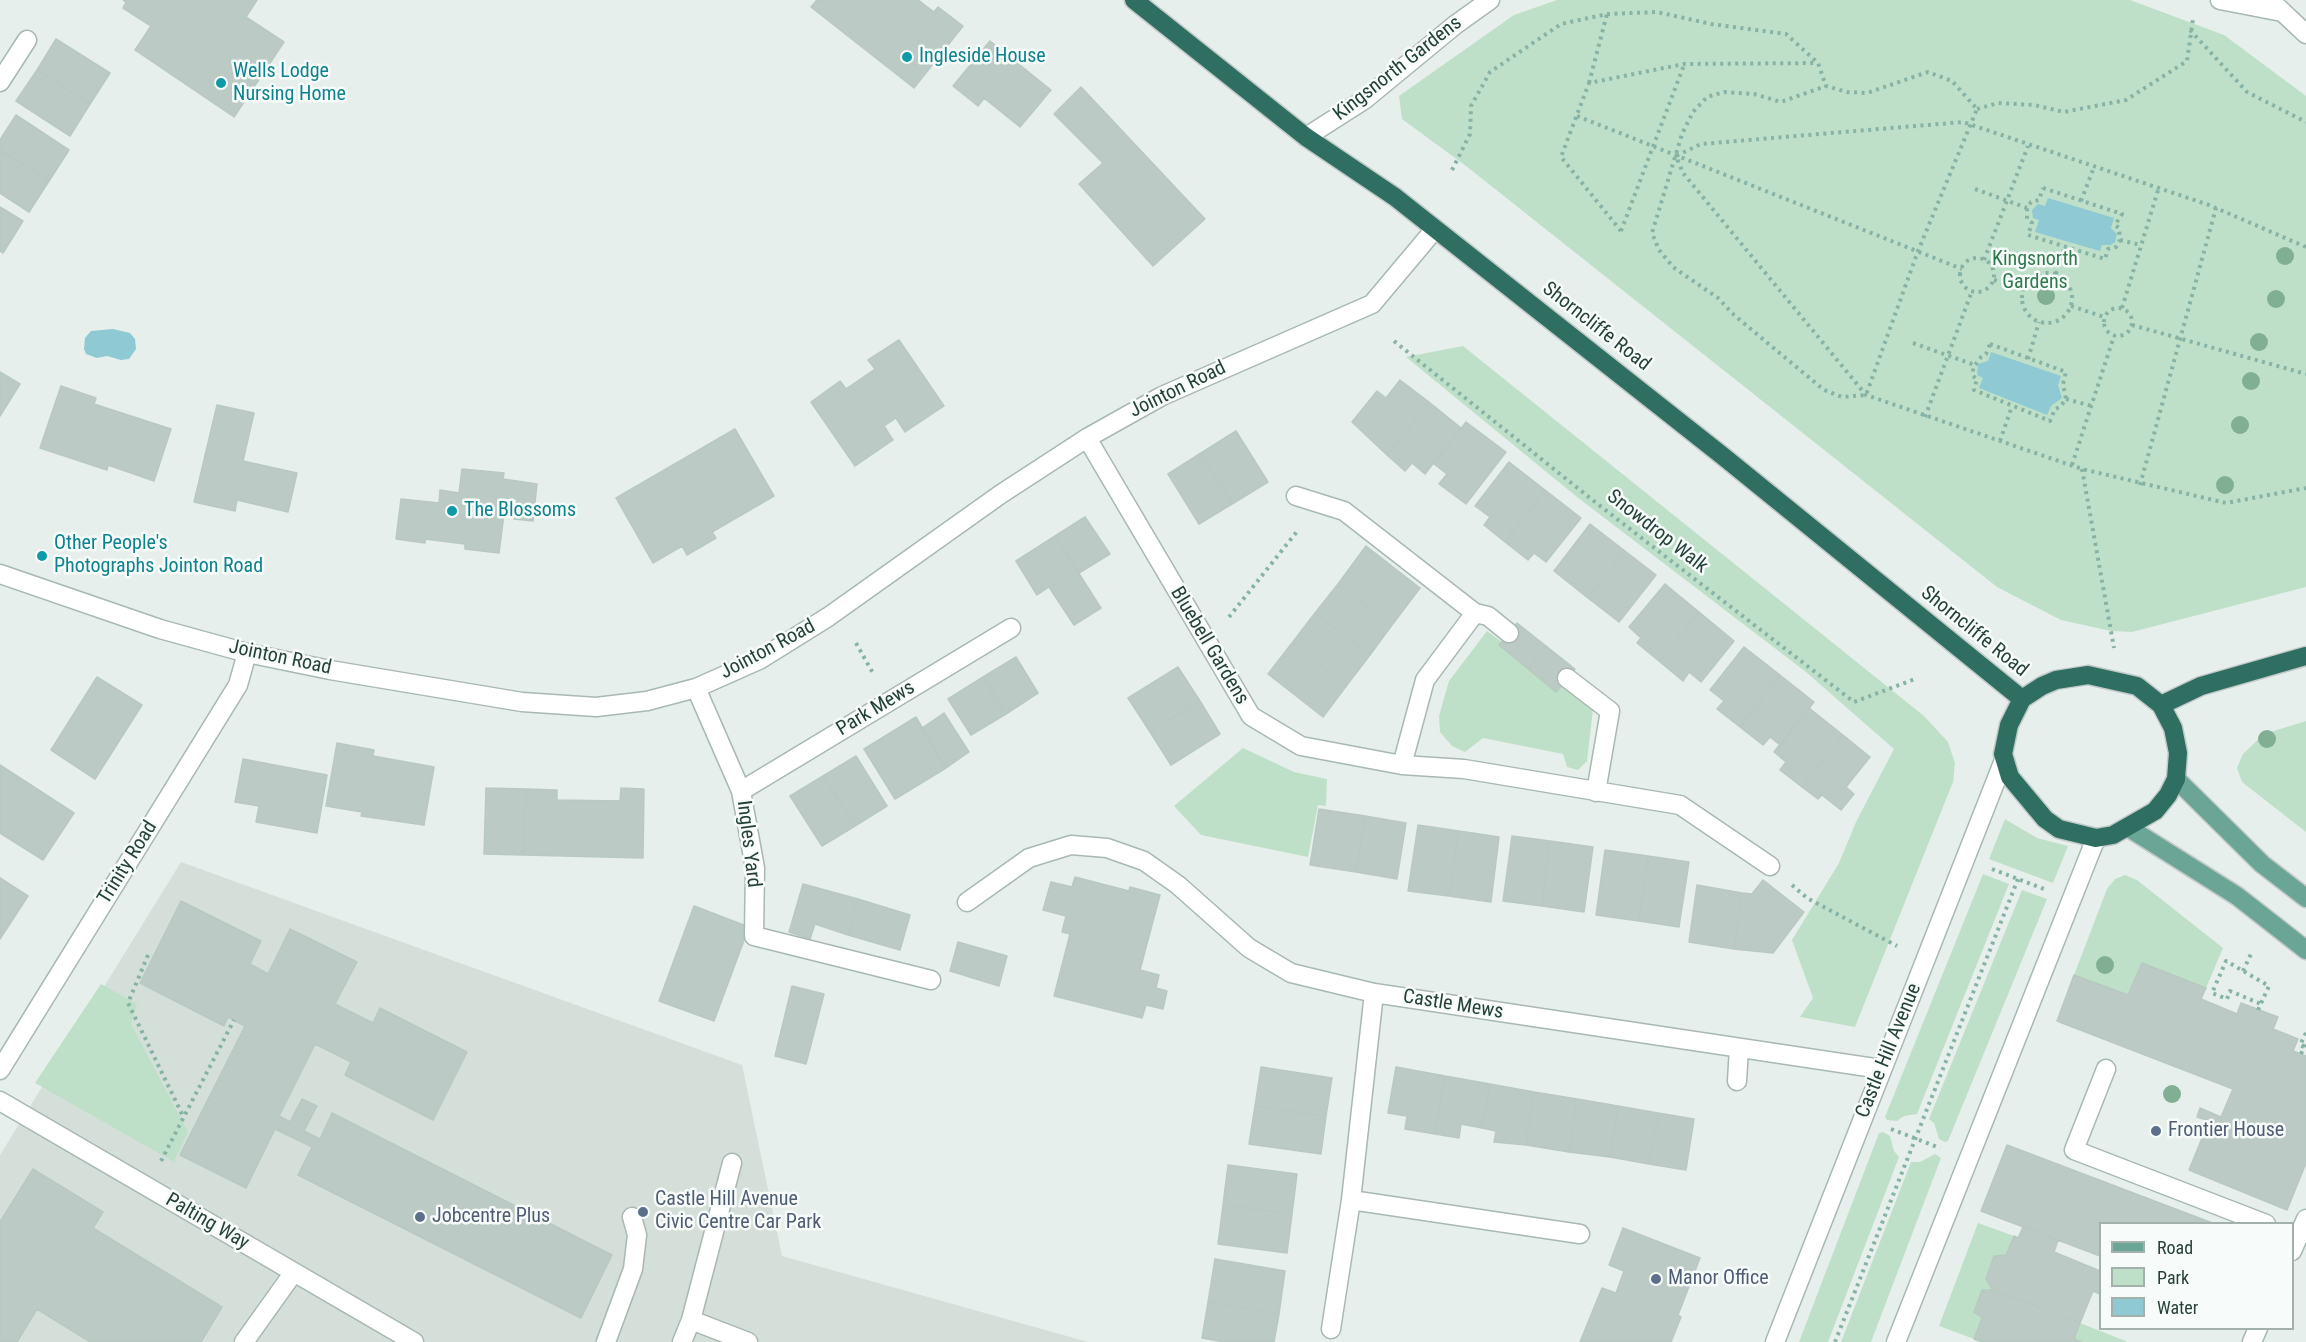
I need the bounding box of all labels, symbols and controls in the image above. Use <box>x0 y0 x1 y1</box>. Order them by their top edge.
street label: Kingsnorth Gardens <box>1329 12 1467 126</box>
place label: Ingleside House <box>919 45 1046 69</box>
marker: Ingleside House <box>900 50 914 64</box>
place label: Wells Lodge Nursing Home <box>233 60 346 107</box>
marker: Wells Lodge Nursing Home <box>214 76 228 90</box>
park label: Kingsnorth Gardens <box>1992 248 2078 295</box>
street label: Shorncliffe Road <box>1537 277 1655 377</box>
street label: Jointon Road <box>1126 356 1230 424</box>
street label: Snowdrop Walk <box>1602 485 1712 579</box>
place label: The Blossoms <box>464 499 576 523</box>
marker: The Blossoms <box>445 504 459 518</box>
place label: Other People's Photographs Jointon Road <box>54 532 263 579</box>
marker: Other People's Photographs Jointon Road <box>35 549 49 563</box>
street label: Shorncliffe Road <box>1916 582 2032 682</box>
street label: Bluebell Gardens <box>1164 583 1254 709</box>
street label: Jointon Road <box>716 615 820 685</box>
street label: Jointon Road <box>227 635 333 681</box>
street label: Park Mews <box>833 676 919 742</box>
street label: Ingles Yard <box>731 799 765 889</box>
street label: Trinity Road <box>93 817 163 909</box>
street label: Castle Hill Avenue <box>1851 980 1927 1122</box>
street label: Castle Mews <box>1401 985 1505 1025</box>
place label: Frontier House <box>2168 1119 2284 1143</box>
marker: Frontier House <box>2149 1124 2163 1138</box>
street label: Palting Way <box>161 1188 253 1256</box>
place label: Castle Hill Avenue Civic Centre Car Park <box>655 1188 821 1235</box>
place label: Jobcentre Plus <box>432 1205 550 1229</box>
marker: Castle Hill Avenue Civic Centre Car Park <box>636 1205 650 1219</box>
marker: Jobcentre Plus <box>413 1210 427 1224</box>
legend <box>2099 1222 2294 1330</box>
text: Road <box>2157 1237 2193 1258</box>
place label: Manor Office <box>1668 1267 1769 1291</box>
text: Park <box>2157 1267 2189 1288</box>
marker: Manor Office <box>1649 1272 1663 1286</box>
text: Water <box>2157 1297 2198 1318</box>

